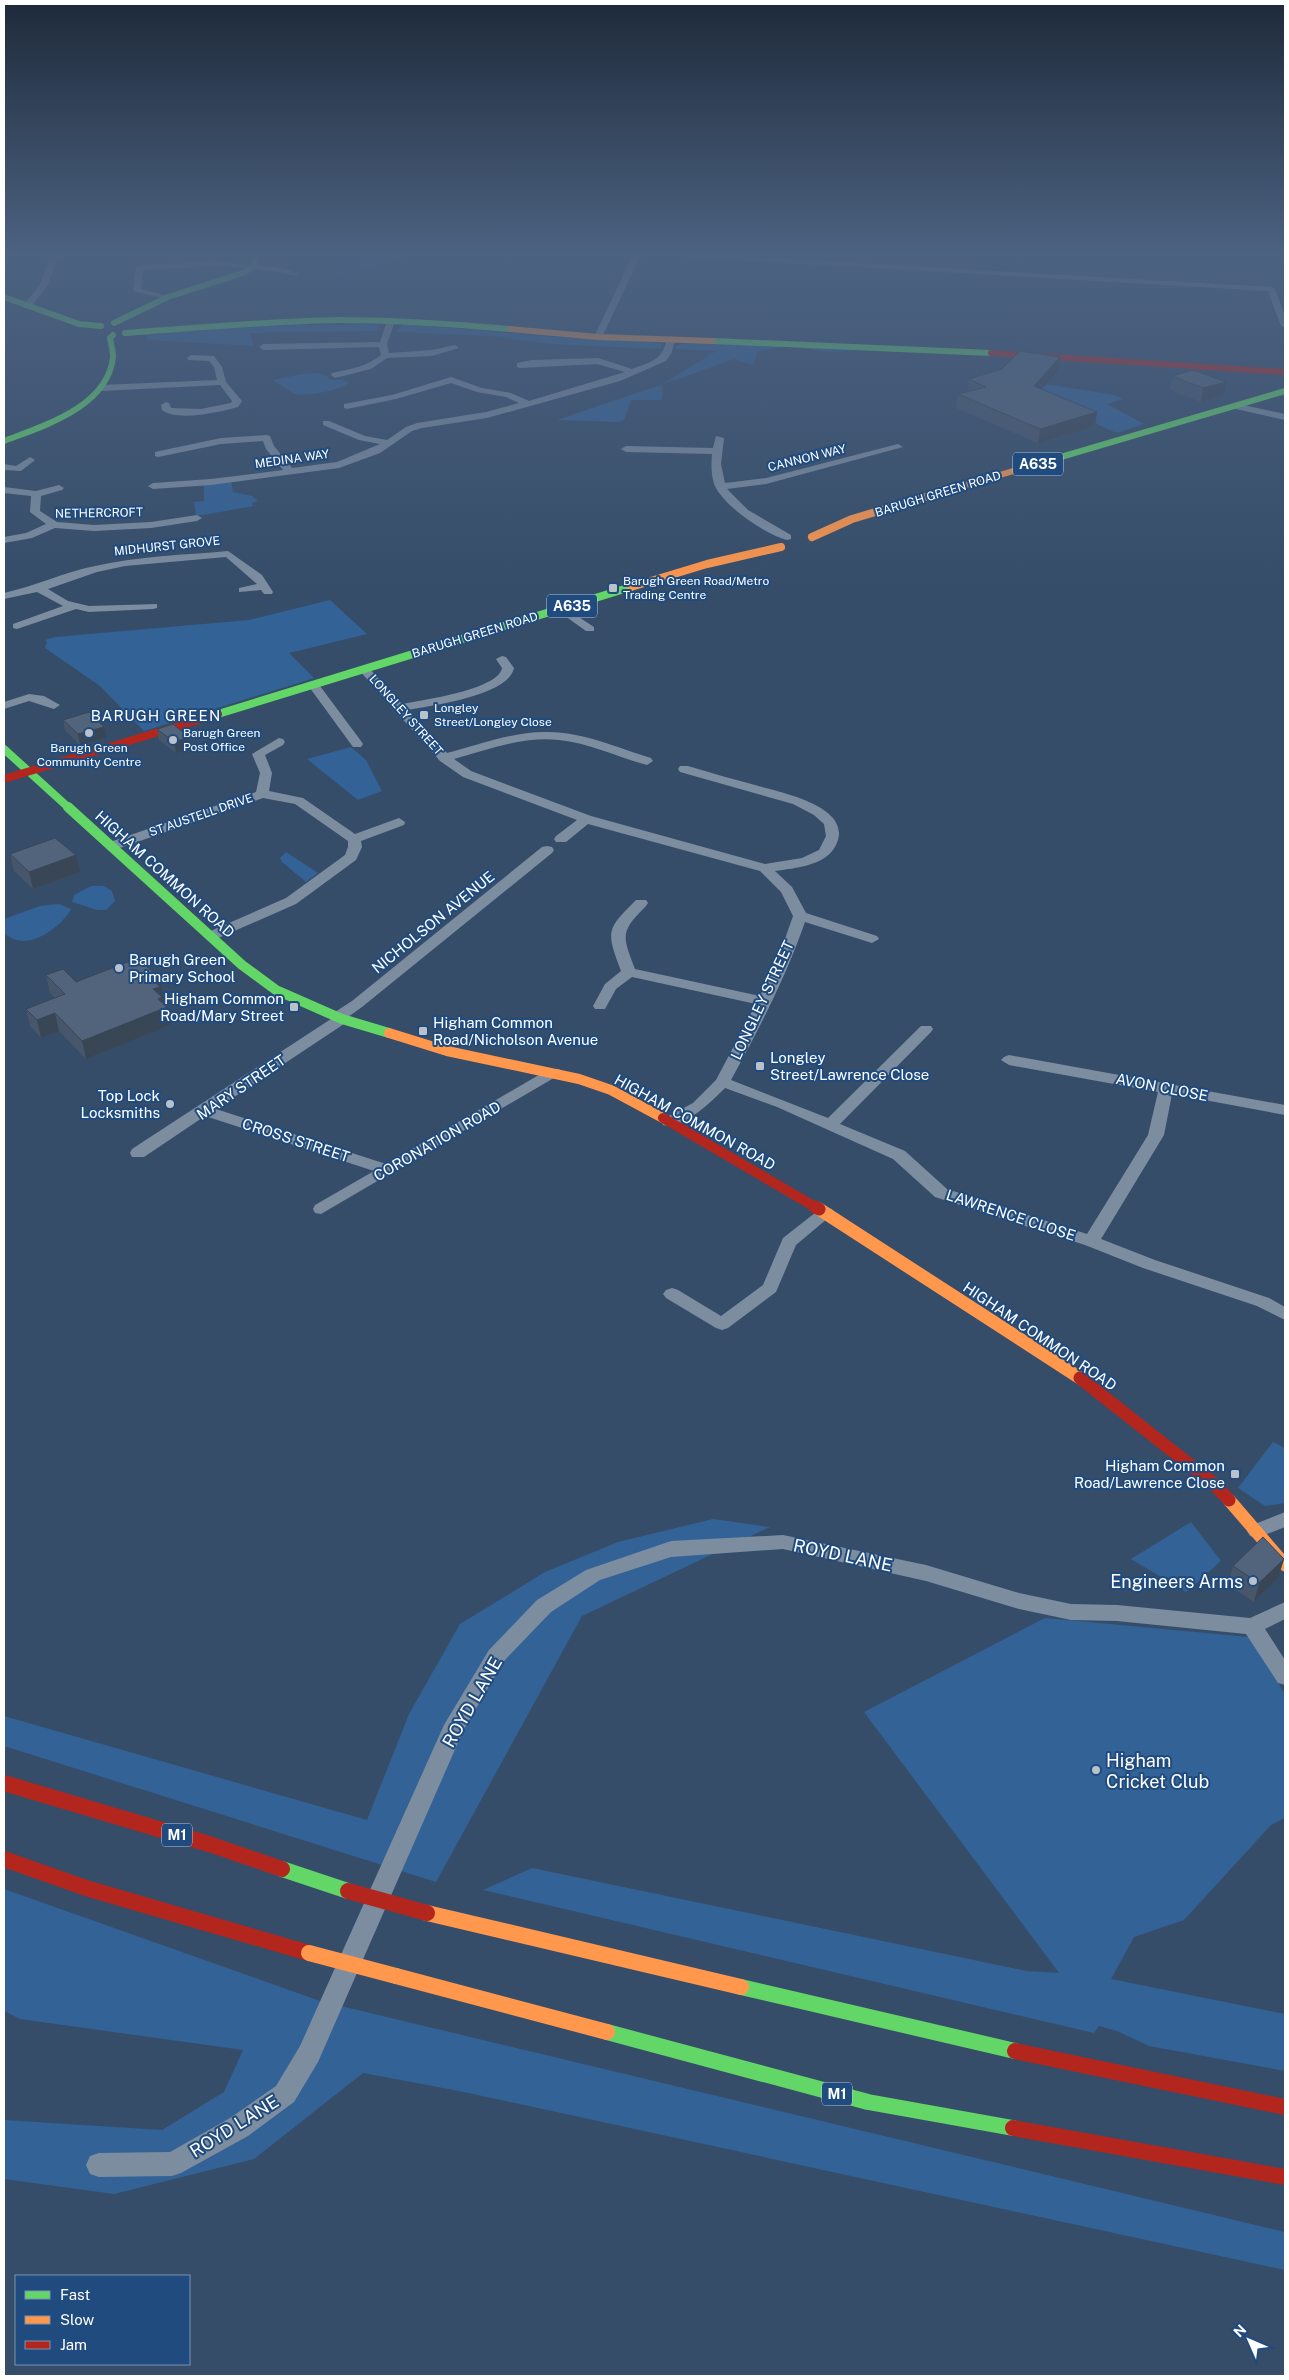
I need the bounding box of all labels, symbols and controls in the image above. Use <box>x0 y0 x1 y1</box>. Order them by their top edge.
street label: CANNON WAY <box>766 441 848 474</box>
street label: MEDINA WAY <box>254 447 331 471</box>
road number: A635 <box>1013 452 1063 476</box>
street label: BARUGH GREEN ROAD <box>873 468 1003 520</box>
street label: NETHERCROFT <box>55 505 143 521</box>
street label: MIDHURST GROVE <box>113 533 221 559</box>
place label: Barugh Green Road/Metro Trading Centre <box>623 574 769 602</box>
marker: Barugh Green Road/Metro Trading Centre <box>607 582 619 594</box>
road number: A635 <box>547 594 597 618</box>
street label: BARUGH GREEN ROAD <box>410 609 540 661</box>
street label: LONGLEY STREET <box>366 672 446 758</box>
place label: Longley Street/Longley Close <box>434 701 552 729</box>
district label: BARUGH GREEN <box>91 707 221 724</box>
marker: Longley Street/Longley Close <box>418 709 430 721</box>
place label: Barugh Green Post Office <box>183 726 261 754</box>
marker: Barugh Green Community Centre <box>83 727 95 739</box>
marker: Barugh Green Post Office <box>167 734 179 746</box>
place label: Barugh Green Community Centre <box>37 741 141 769</box>
street label: ST AUSTELL DRIVE <box>147 791 255 839</box>
street label: HIGHAM COMMON ROAD <box>92 807 238 941</box>
street label: NICHOLSON AVENUE <box>368 867 498 977</box>
street label: LONGLEY STREET <box>727 938 797 1062</box>
place label: Barugh Green Primary School <box>129 951 235 985</box>
marker: Barugh Green Primary School <box>113 962 125 974</box>
place label: Higham Common Road/Mary Street <box>160 990 284 1024</box>
marker: Higham Common Road/Mary Street <box>288 1001 300 1013</box>
place label: Higham Common Road/Nicholson Avenue <box>433 1014 598 1048</box>
marker: Higham Common Road/Nicholson Avenue <box>417 1025 429 1037</box>
place label: Longley Street/Lawrence Close <box>770 1049 929 1083</box>
street label: MARY STREET <box>193 1051 289 1123</box>
marker: Longley Street/Lawrence Close <box>754 1060 766 1072</box>
street label: AVON CLOSE <box>1114 1070 1210 1104</box>
street label: HIGHAM COMMON ROAD <box>612 1071 778 1173</box>
place label: Top Lock Locksmiths <box>81 1087 160 1121</box>
marker: Top Lock Locksmiths <box>164 1098 176 1110</box>
street label: CORONATION ROAD <box>371 1098 503 1184</box>
street label: CROSS STREET <box>240 1115 352 1165</box>
street label: LAWRENCE CLOSE <box>944 1186 1078 1244</box>
street label: HIGHAM COMMON ROAD <box>960 1278 1120 1394</box>
place label: Higham Common Road/Lawrence Close <box>1074 1457 1225 1491</box>
marker: Higham Common Road/Lawrence Close <box>1229 1468 1241 1480</box>
street label: ROYD LANE <box>792 1534 894 1576</box>
place label: Engineers Arms <box>1110 1571 1243 1592</box>
marker: Engineers Arms <box>1247 1575 1259 1587</box>
street label: ROYD LANE <box>438 1653 506 1751</box>
place label: Higham Cricket Club <box>1106 1750 1209 1792</box>
marker: Higham Cricket Club <box>1090 1764 1102 1776</box>
road number: M1 <box>162 1824 192 1846</box>
road number: M1 <box>822 2082 852 2106</box>
street label: ROYD LANE <box>186 2090 282 2162</box>
legend <box>15 2275 190 2365</box>
text: Fast <box>60 2286 90 2303</box>
text: Slow <box>60 2311 95 2328</box>
north arrow <box>1224 2315 1274 2365</box>
text: N <box>1230 2321 1249 2340</box>
text: Jam <box>60 2336 87 2353</box>

